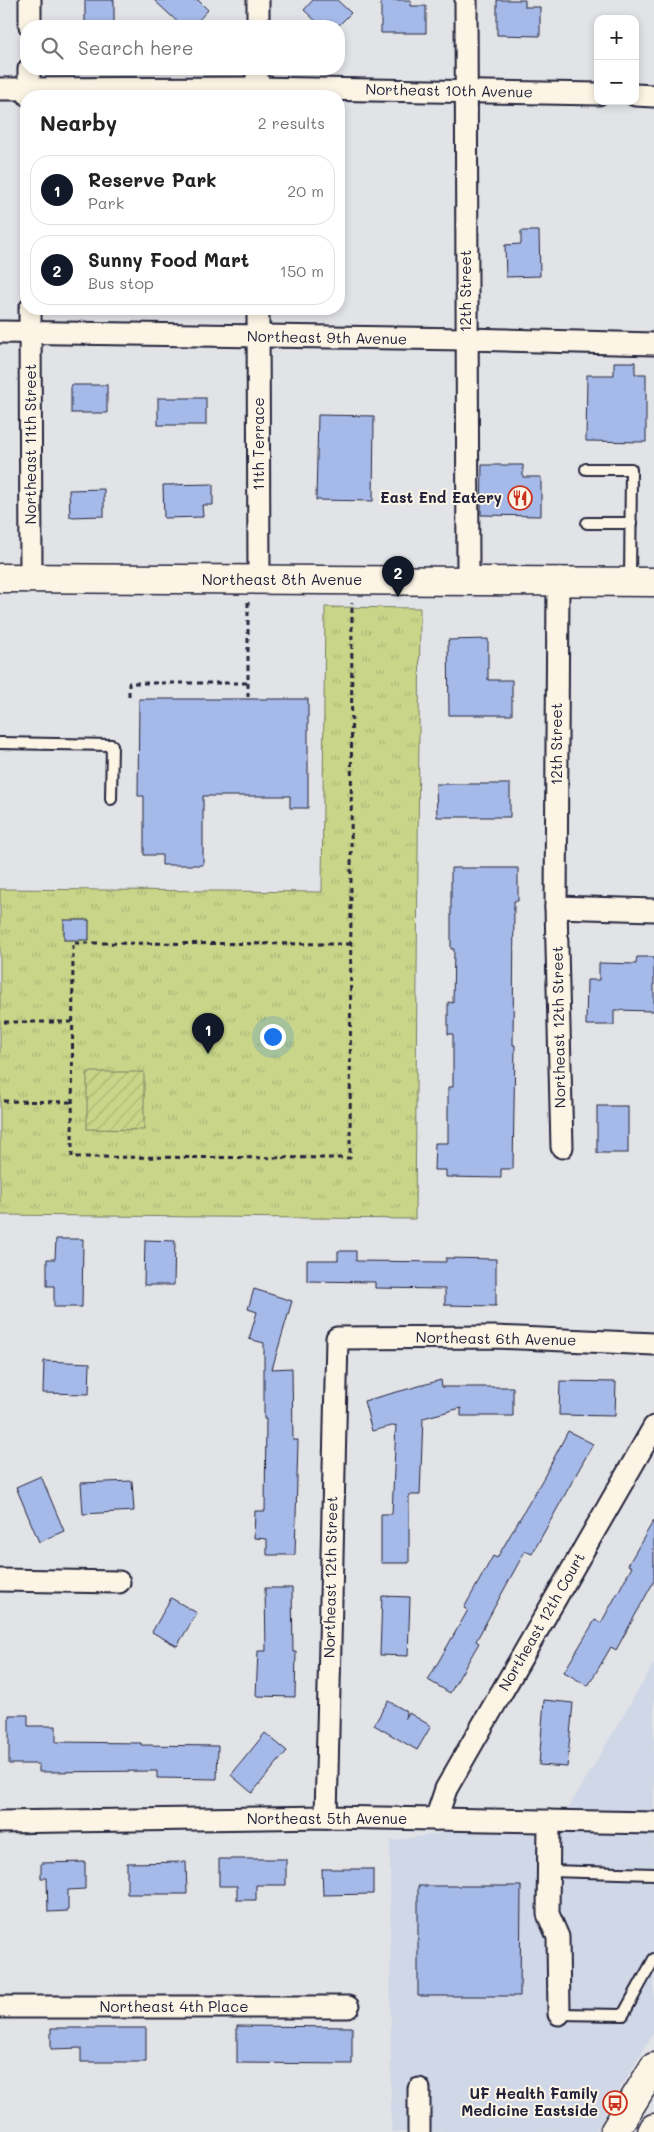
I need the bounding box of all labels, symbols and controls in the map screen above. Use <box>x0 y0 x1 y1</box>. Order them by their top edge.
map controls <box>594 15 639 105</box>
button: + <box>594 15 639 60</box>
search box <box>20 20 345 75</box>
icon: search <box>38 34 66 62</box>
text: Search here <box>78 35 194 60</box>
button: − <box>594 60 639 105</box>
street label: Northeast 10th Avenue <box>365 79 533 101</box>
text: Nearby <box>40 109 117 136</box>
text: 2 results <box>258 112 325 133</box>
text: Reserve Park <box>88 167 217 192</box>
text: 1 <box>53 180 61 201</box>
text: 20 m <box>287 180 324 201</box>
text: Park <box>88 192 124 213</box>
text: Sunny Food Mart <box>88 247 249 272</box>
street label: 12th Street <box>455 250 475 332</box>
text: 2 <box>53 260 61 281</box>
text: 150 m <box>280 260 324 281</box>
text: Bus stop <box>88 272 154 293</box>
street label: Northeast 9th Avenue <box>247 326 407 348</box>
street label: Northeast 11th Street <box>20 364 40 524</box>
street label: 11th Terrace <box>248 397 268 491</box>
restaurant icon: East End Eatery <box>507 485 533 511</box>
place label: East End Eatery <box>380 487 502 507</box>
pin: 2 <box>382 556 414 597</box>
street label: Northeast 8th Avenue <box>202 569 362 589</box>
street label: 12th Street <box>546 703 566 785</box>
street label: Northeast 12th Street <box>547 946 569 1108</box>
pin: 1 <box>192 1013 224 1054</box>
your location <box>260 1024 286 1050</box>
street label: Northeast 6th Avenue <box>416 1327 577 1349</box>
street label: Northeast 12th Street <box>319 1496 341 1658</box>
street label: Northeast 12th Court <box>493 1549 589 1694</box>
street label: Northeast 5th Avenue <box>247 1808 407 1828</box>
street label: Northeast 4th Place <box>100 1996 248 2016</box>
place label: UF Health Family Medicine Eastside <box>461 2083 598 2120</box>
bus stop icon: UF Health Family Medicine Eastside <box>602 2090 628 2116</box>

